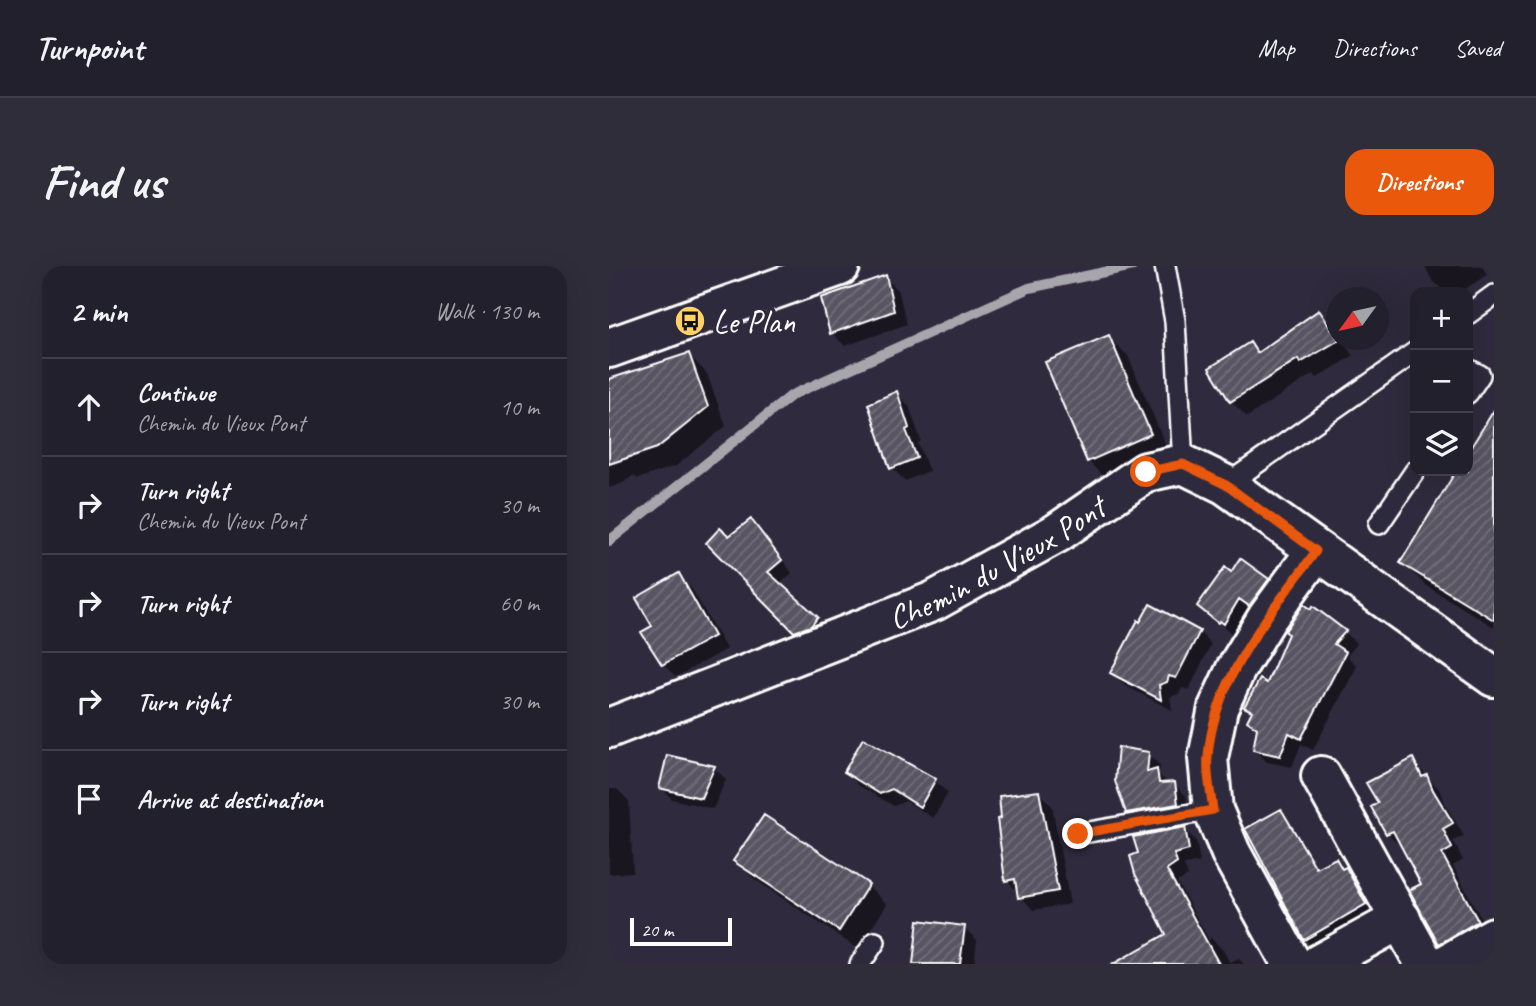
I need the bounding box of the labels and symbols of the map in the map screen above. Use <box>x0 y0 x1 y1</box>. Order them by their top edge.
north arrow <box>1326 287 1389 350</box>
place label: Le Plan <box>713 301 795 343</box>
bus stop icon: Le Plan <box>673 304 707 338</box>
route start <box>1130 456 1161 487</box>
street label: Chemin du Vieux Pont <box>883 484 1117 639</box>
route end <box>1062 818 1093 849</box>
scale bar <box>630 915 731 947</box>

